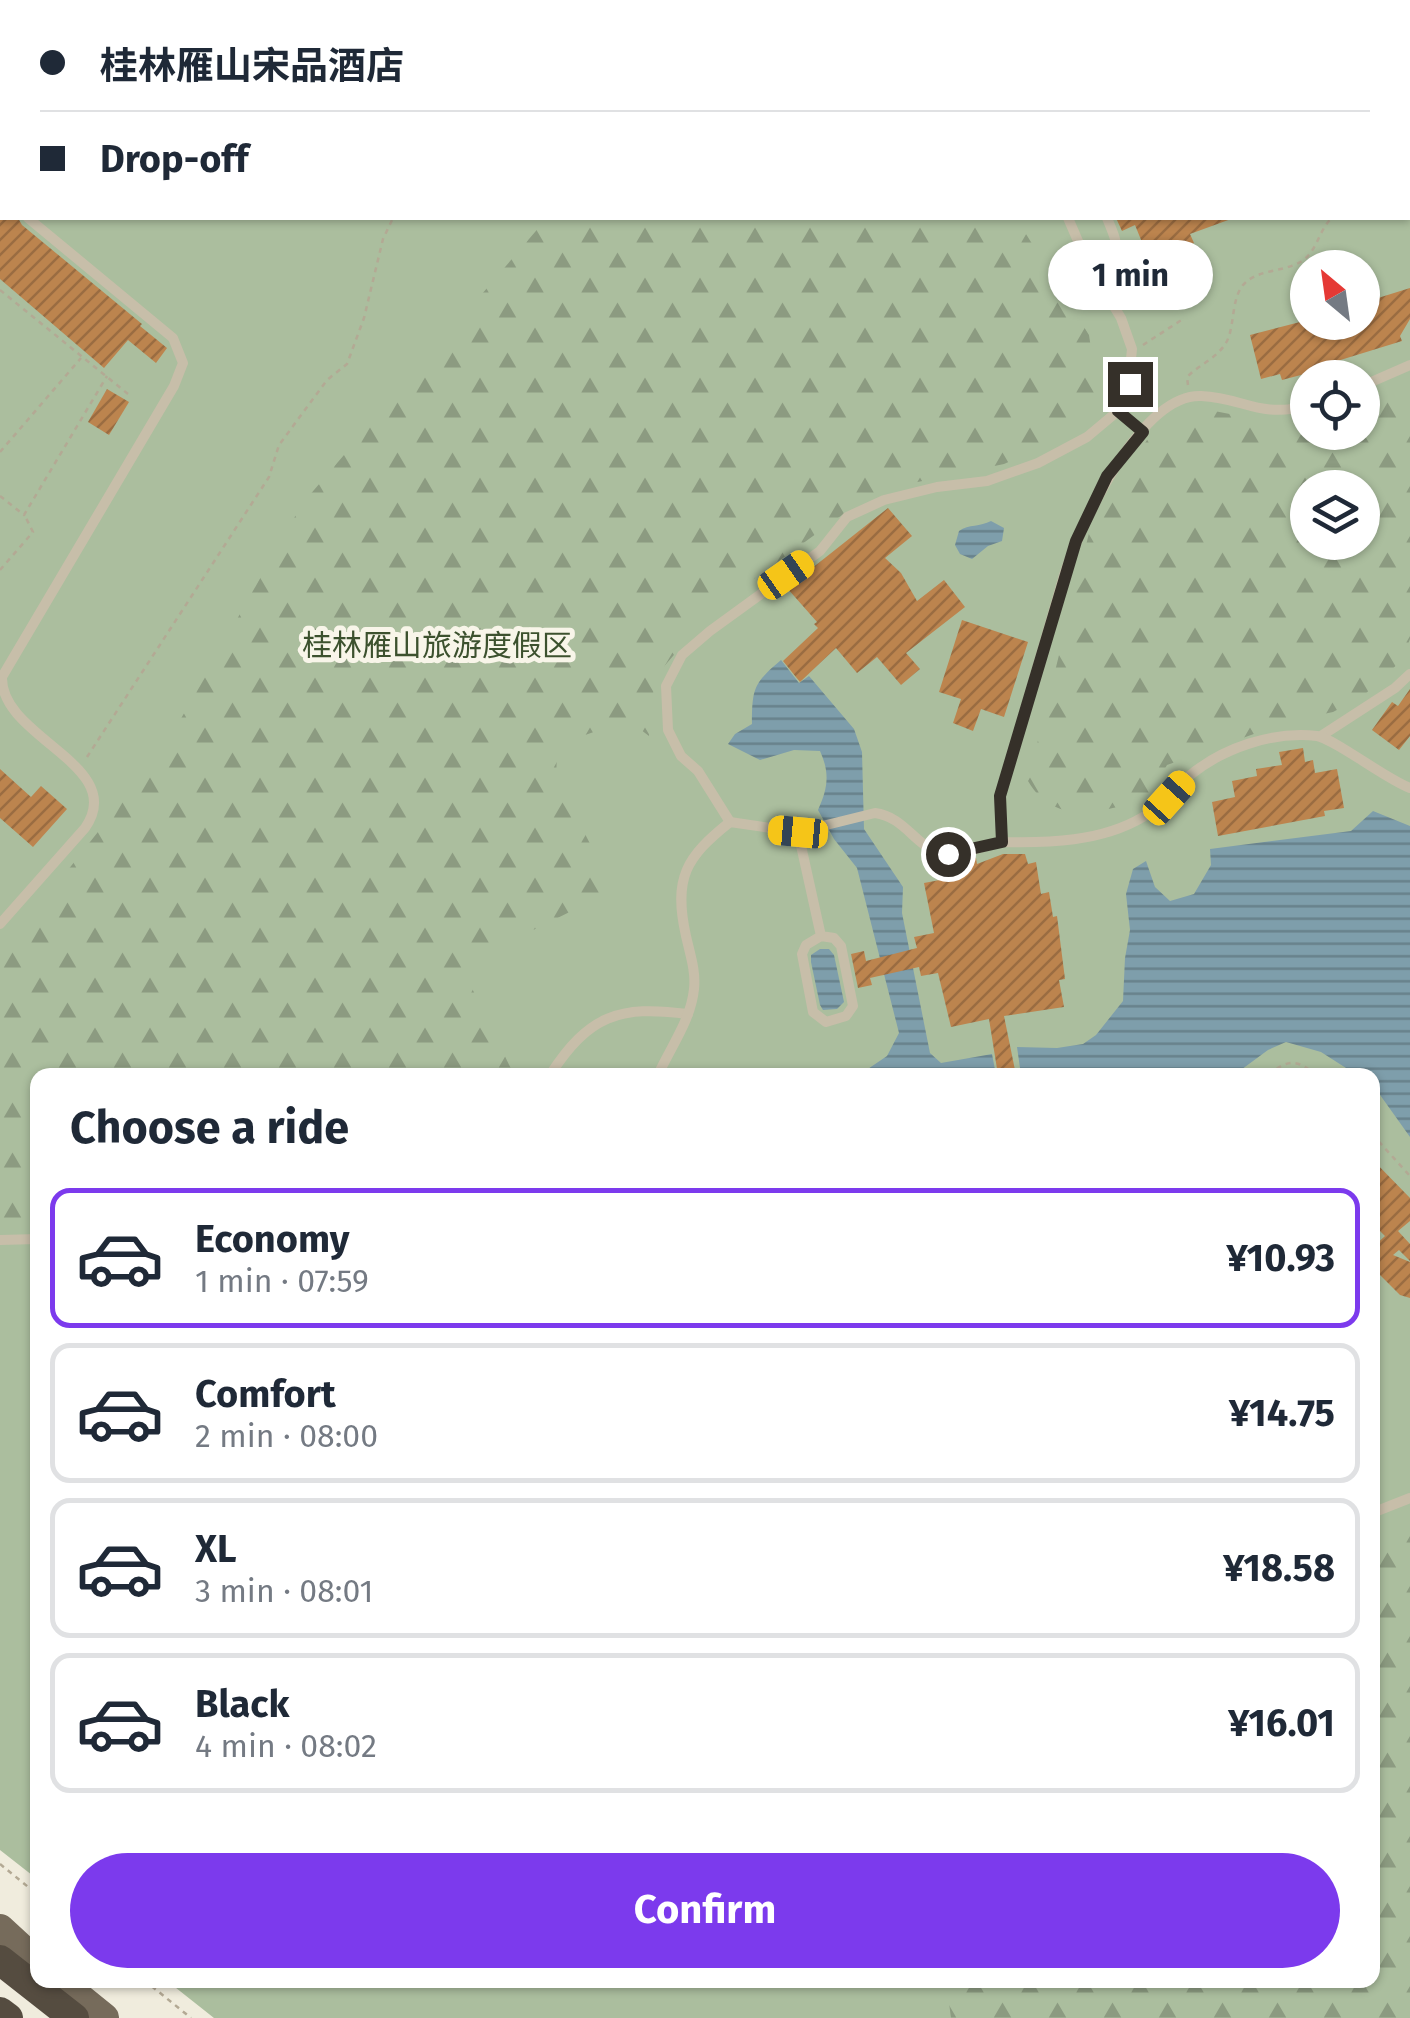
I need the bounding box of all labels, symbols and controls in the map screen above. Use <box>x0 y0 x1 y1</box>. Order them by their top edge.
text: 桂林雁山宋品酒店 <box>100 43 404 89</box>
text: Drop-off <box>100 136 248 182</box>
callout: 1 min <box>1048 239 1212 309</box>
north arrow <box>1290 250 1380 340</box>
map controls <box>1290 250 1380 560</box>
text: 1 min <box>1092 256 1169 294</box>
button: locate <box>1290 360 1380 450</box>
route end <box>1108 362 1153 407</box>
button: layers <box>1290 470 1380 560</box>
car <box>753 546 819 604</box>
park label: 桂林雁山旅游度假区 <box>302 628 572 664</box>
car <box>1138 766 1200 830</box>
car <box>767 814 829 850</box>
route start <box>926 832 971 877</box>
text: Choose a ride <box>70 1101 349 1155</box>
icon: car <box>75 1213 165 1303</box>
text: Economy <box>195 1216 350 1262</box>
text: ¥10.93 <box>1226 1235 1335 1281</box>
text: 1 min · 07:59 <box>195 1262 369 1300</box>
icon: car <box>75 1368 165 1458</box>
text: Comfort <box>195 1371 336 1417</box>
text: ¥14.75 <box>1229 1390 1335 1436</box>
text: 2 min · 08:00 <box>195 1417 378 1455</box>
icon: car <box>75 1523 165 1613</box>
text: XL <box>195 1526 237 1572</box>
text: ¥18.58 <box>1223 1545 1335 1591</box>
text: 3 min · 08:01 <box>195 1572 373 1610</box>
icon: car <box>75 1678 165 1768</box>
text: Black <box>195 1681 290 1727</box>
text: ¥16.01 <box>1228 1700 1335 1746</box>
text: 4 min · 08:02 <box>195 1727 377 1765</box>
button: Confirm <box>70 1853 1340 1968</box>

